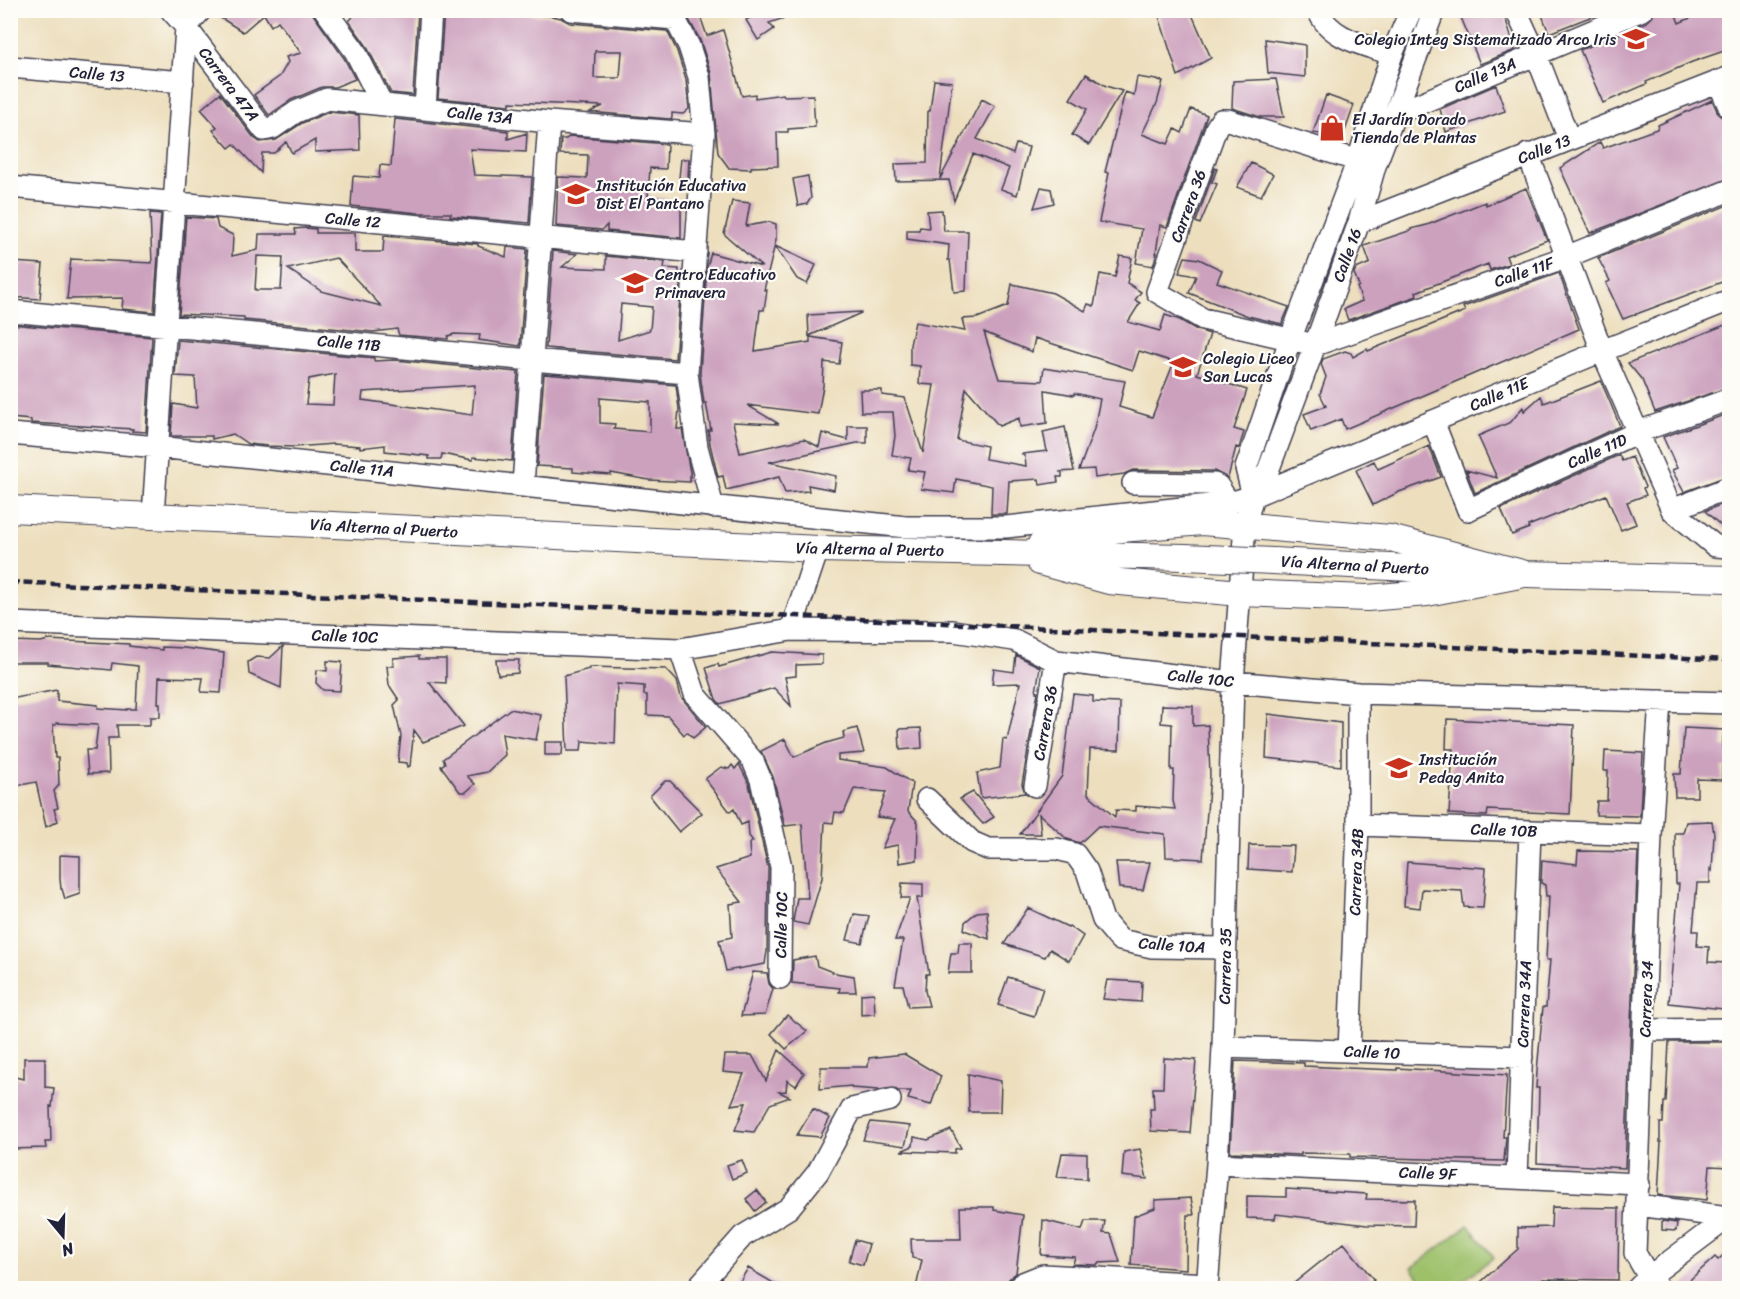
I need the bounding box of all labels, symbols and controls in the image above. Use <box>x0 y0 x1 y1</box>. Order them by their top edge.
school or university icon: Colegio Integ Sistematizado Arco Iris <box>1621 24 1651 54</box>
place label: Colegio Integ Sistematizado Arco Iris <box>1354 25 1616 54</box>
street label: Carrera 47A <box>191 40 267 128</box>
street label: Calle 13A <box>1449 49 1521 101</box>
street label: Calle 13 <box>68 57 126 91</box>
street label: Calle 13A <box>446 97 514 133</box>
place label: El Jardín Dorado Tienda de Plantas <box>1352 105 1477 152</box>
shop icon: El Jardín Dorado Tienda de Plantas <box>1317 113 1347 143</box>
street label: Calle 13 <box>1513 126 1575 172</box>
street label: Carrera 36 <box>1161 165 1215 247</box>
place label: Institución Educativa Dist El Pantano <box>595 171 746 218</box>
school or university icon: Institución Educativa Dist El Pantano <box>561 179 591 209</box>
street label: Calle 12 <box>324 203 382 237</box>
street label: Calle 16 <box>1324 224 1370 286</box>
street label: Calle 11F <box>1490 248 1559 296</box>
place label: Centro Educativo Primavera <box>655 260 776 307</box>
school or university icon: Centro Educativo Primavera <box>620 268 650 298</box>
street label: Calle 11B <box>316 326 382 360</box>
place label: Colegio Liceo San Lucas <box>1203 344 1294 391</box>
school or university icon: Colegio Liceo San Lucas <box>1168 352 1198 382</box>
street label: Calle 11E <box>1465 368 1534 419</box>
street label: Calle 11D <box>1562 425 1632 477</box>
street label: Calle 11A <box>329 450 395 486</box>
street label: Vía Alterna al Puerto <box>309 510 459 546</box>
street label: Vía Alterna al Puerto <box>796 533 944 565</box>
street label: Vía Alterna al Puerto <box>1280 547 1430 583</box>
street label: Calle 10C <box>311 620 379 652</box>
street label: Calle 10C <box>1166 660 1236 696</box>
street label: Carrera 36 <box>1024 683 1066 763</box>
place label: Institución Pedag Anita <box>1418 745 1504 792</box>
school or university icon: Institución Pedag Anita <box>1384 753 1414 783</box>
street label: Calle 10B <box>1470 814 1538 846</box>
street label: Carrera 34B <box>1340 828 1372 916</box>
street label: Calle 10C <box>766 891 796 958</box>
street label: Carrera 35 <box>1210 927 1240 1005</box>
street label: Calle 10A <box>1138 928 1206 962</box>
street label: Carrera 34A <box>1508 960 1540 1048</box>
street label: Carrera 34 <box>1630 960 1662 1038</box>
street label: Calle 10 <box>1343 1037 1401 1067</box>
street label: Calle 9F <box>1398 1157 1459 1189</box>
north arrow <box>33 1206 93 1266</box>
text: N <box>57 1234 79 1266</box>

